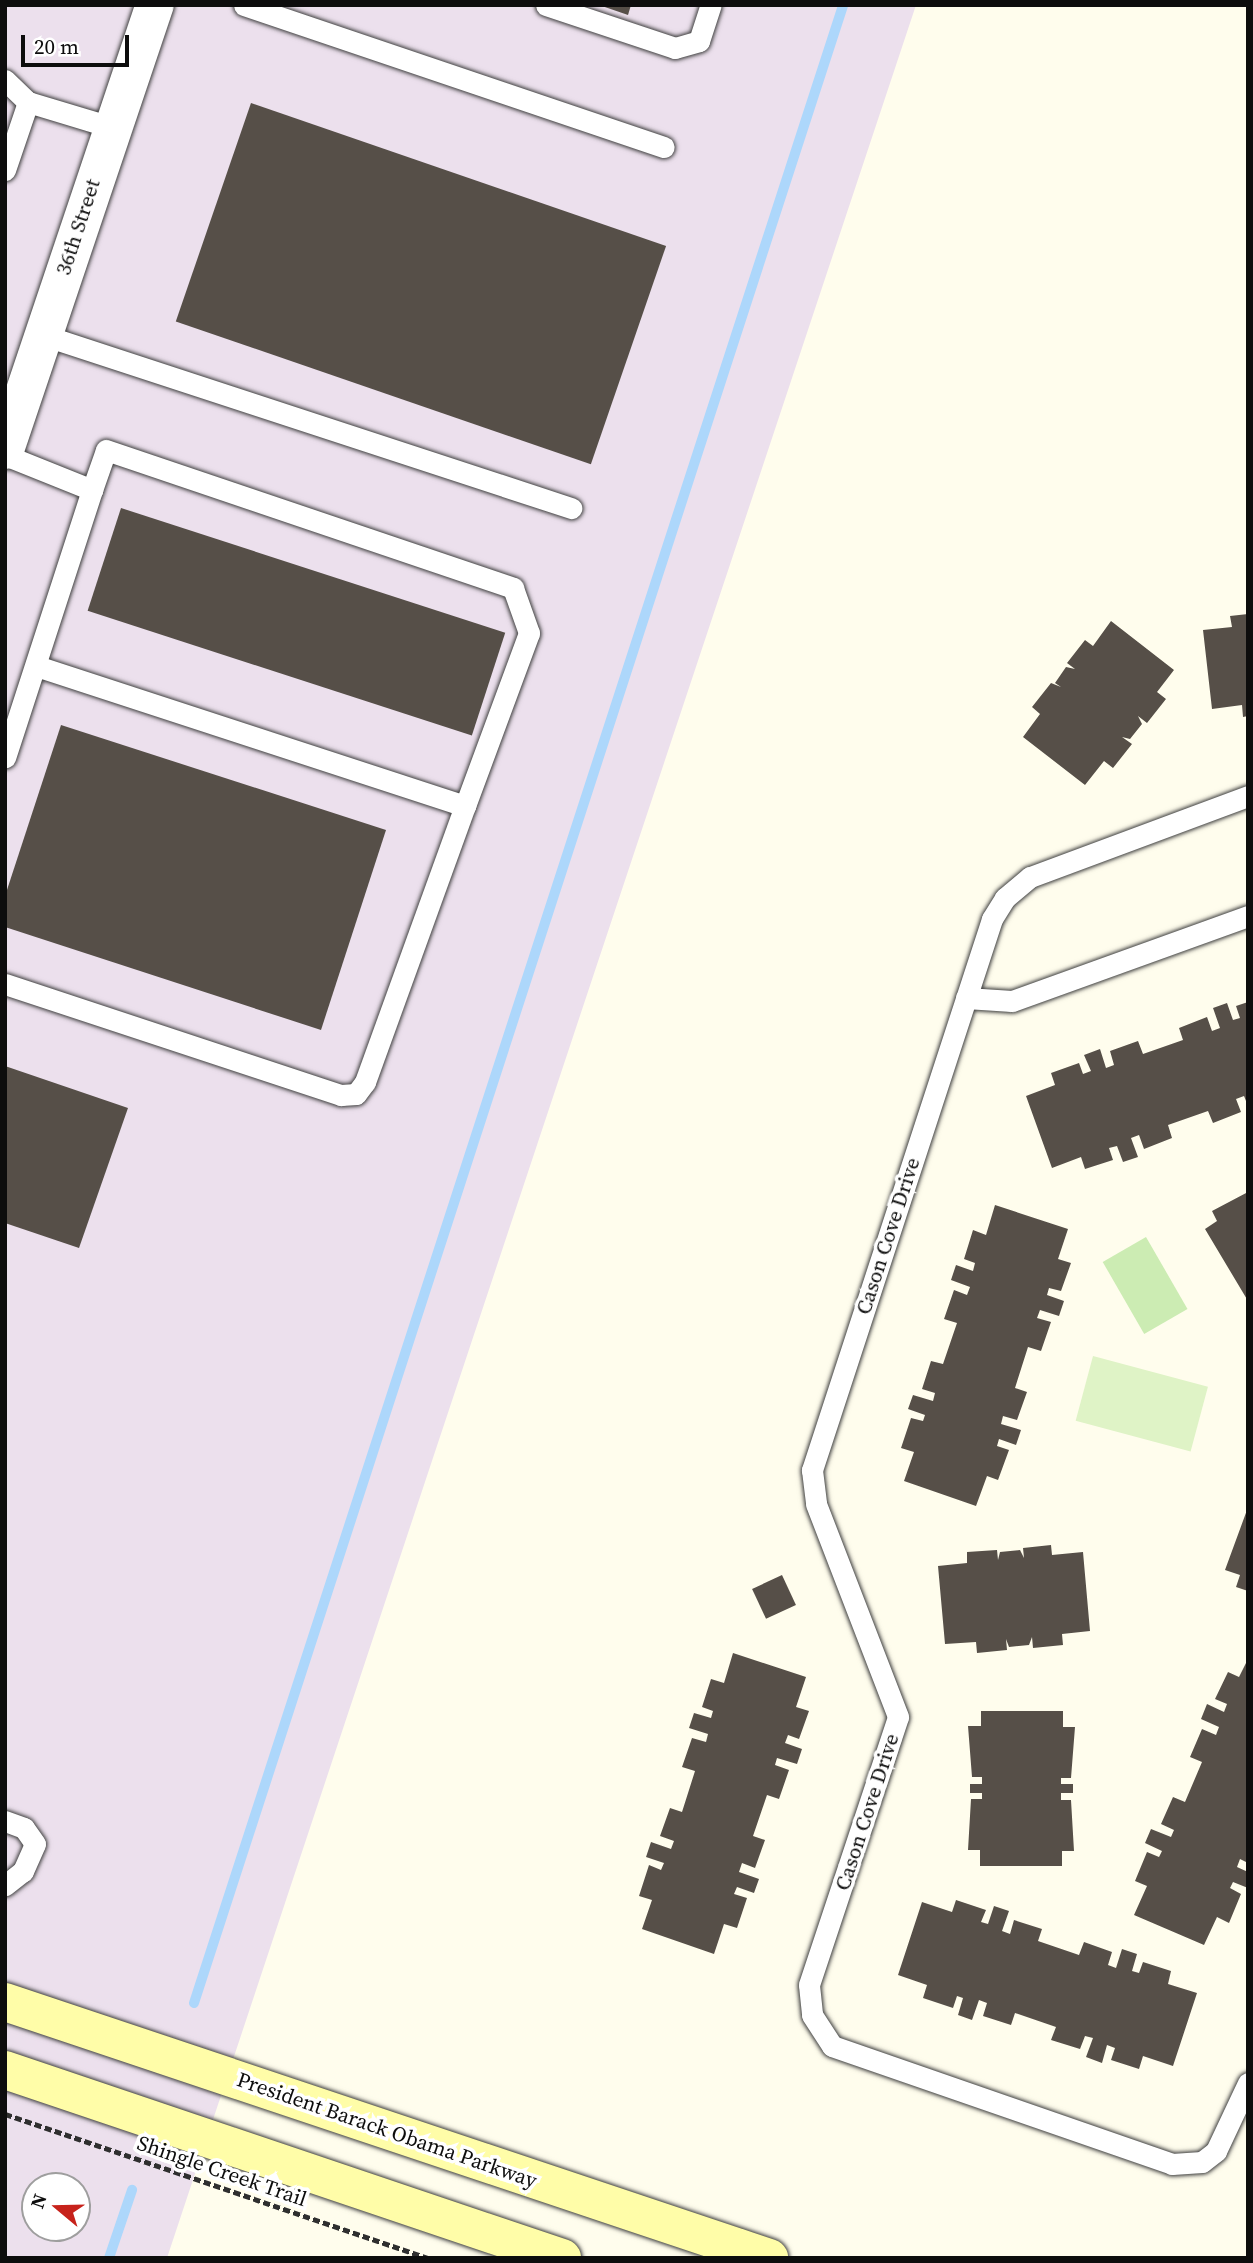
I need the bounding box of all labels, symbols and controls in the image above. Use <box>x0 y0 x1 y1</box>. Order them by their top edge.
scale bar <box>24 21 133 65</box>
text: 20 m <box>34 32 79 61</box>
street label: 36th Street <box>51 176 105 278</box>
street label: Cason Cove Drive <box>851 1154 925 1318</box>
street label: Cason Cove Drive <box>830 1730 904 1894</box>
street label: President Barack Obama Parkway <box>234 2067 540 2193</box>
street label: Shingle Creek Trail <box>134 2130 310 2212</box>
north arrow <box>21 2172 91 2242</box>
text: N <box>23 2190 53 2212</box>

